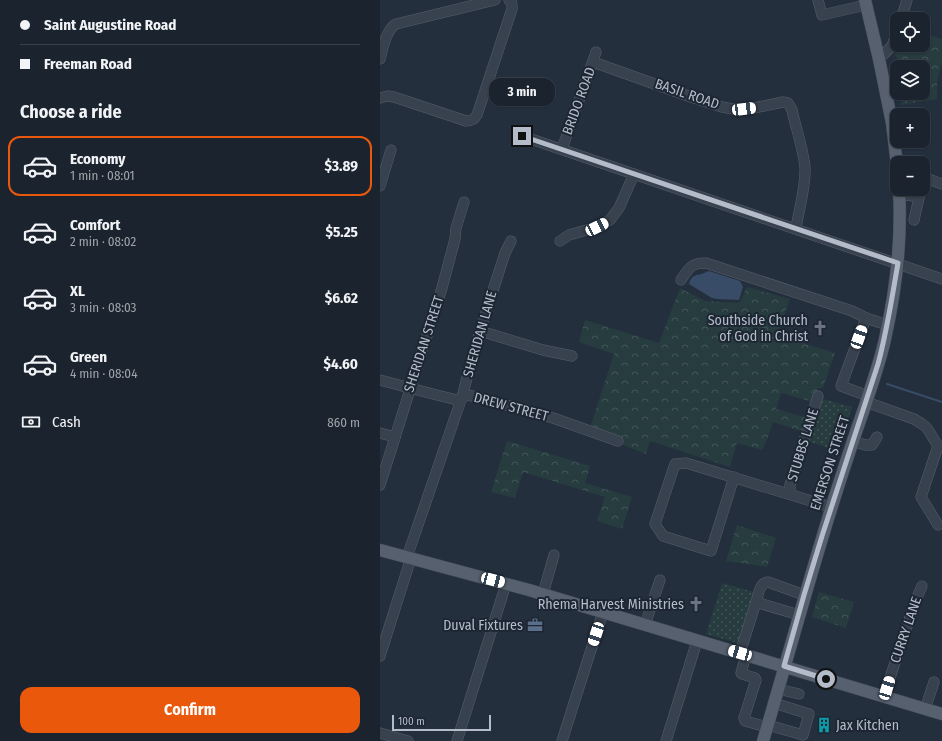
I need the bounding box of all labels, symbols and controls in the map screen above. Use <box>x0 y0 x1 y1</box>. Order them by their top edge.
map controls <box>890 12 930 196</box>
button: locate <box>890 12 930 52</box>
text: Saint Augustine Road <box>44 16 176 34</box>
text: Freeman Road <box>44 55 132 73</box>
button: layers <box>890 60 930 100</box>
street label: BRIDO ROAD <box>559 65 599 137</box>
street label: BASIL ROAD <box>653 75 721 113</box>
callout: 3 min <box>489 78 555 106</box>
text: 3 min <box>508 84 536 99</box>
text: Choose a ride <box>20 101 122 123</box>
car <box>731 102 757 116</box>
button: + <box>890 108 930 148</box>
route end <box>513 127 531 145</box>
icon: car <box>22 148 58 184</box>
text: Economy <box>70 150 125 168</box>
button: − <box>890 156 930 196</box>
text: $3.89 <box>324 157 358 175</box>
text: 1 min · 08:01 <box>70 168 135 183</box>
icon: car <box>22 214 58 250</box>
text: Comfort <box>70 216 121 234</box>
car <box>584 216 610 238</box>
text: $5.25 <box>325 223 358 241</box>
text: 2 min · 08:02 <box>70 234 136 249</box>
icon: car <box>22 280 58 316</box>
text: XL <box>70 282 85 300</box>
street label: SHERIDAN LANE <box>460 288 501 379</box>
text: $6.62 <box>325 289 358 307</box>
street label: SHERIDAN STREET <box>400 293 448 395</box>
text: 3 min · 08:03 <box>70 300 136 315</box>
place label: Southside Church of God in Christ <box>708 312 808 345</box>
church icon: Southside Church of God in Christ <box>811 319 829 337</box>
car <box>849 324 869 350</box>
icon: car <box>22 346 58 382</box>
text: Green <box>70 348 107 366</box>
text: $4.60 <box>323 355 358 373</box>
text: 4 min · 08:04 <box>70 366 137 381</box>
street label: DREW STREET <box>472 389 551 425</box>
street label: STUBBS LANE <box>784 406 822 483</box>
icon: cash <box>20 411 42 433</box>
text: Cash <box>52 413 81 431</box>
street label: EMERSON STREET <box>807 413 853 512</box>
text: 860 m <box>327 415 360 430</box>
car <box>480 571 506 589</box>
street label: CURRY LANE <box>887 594 925 665</box>
church icon: Rhema Harvest Ministries <box>687 595 705 613</box>
place label: Rhema Harvest Ministries <box>538 596 684 613</box>
office icon: Duval Fixtures <box>526 616 544 634</box>
place label: Duval Fixtures <box>443 617 523 634</box>
car <box>587 621 605 647</box>
car <box>727 644 753 662</box>
route start <box>817 670 835 688</box>
car <box>878 675 896 701</box>
button: Confirm <box>20 687 360 733</box>
scale bar <box>392 713 491 732</box>
text: 100 m <box>398 715 425 728</box>
building icon: Jax Kitchen <box>815 716 833 734</box>
place label: Jax Kitchen <box>836 717 899 734</box>

